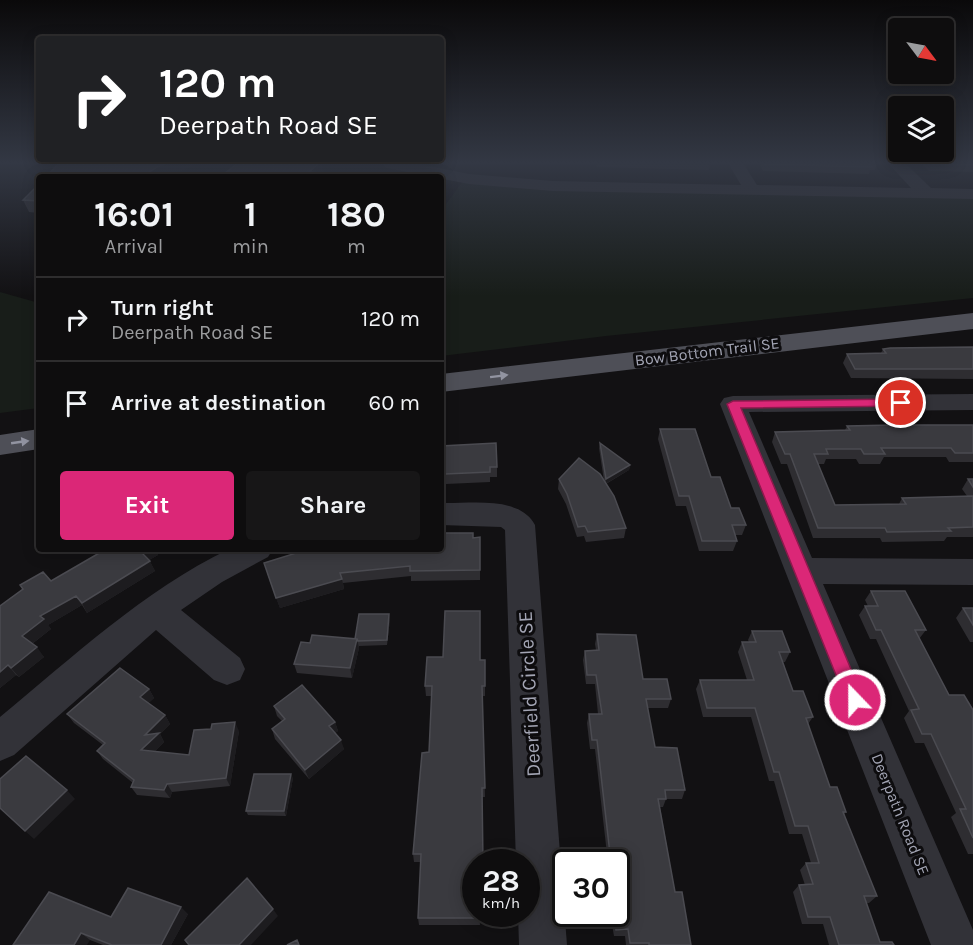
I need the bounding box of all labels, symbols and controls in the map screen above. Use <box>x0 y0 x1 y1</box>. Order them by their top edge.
north arrow <box>888 18 954 84</box>
map controls <box>888 18 954 162</box>
text: 120 m <box>159 58 276 108</box>
icon: right <box>60 60 138 138</box>
button: layers <box>888 96 954 162</box>
text: Deerpath Road SE <box>159 109 378 141</box>
text: 16:01 <box>94 193 174 235</box>
text: 1 <box>244 193 257 235</box>
text: 180 <box>327 193 386 235</box>
text: Arrival <box>105 235 163 258</box>
text: min <box>232 235 269 258</box>
text: m <box>347 235 366 258</box>
text: Turn right <box>111 295 214 321</box>
icon: right <box>60 303 93 336</box>
text: 120 m <box>361 306 420 332</box>
text: Deerpath Road SE <box>111 321 273 344</box>
street label: Bow Bottom Trail SE <box>634 333 780 370</box>
one-way arrow <box>490 371 509 381</box>
pin <box>875 377 926 428</box>
icon: arrive <box>884 386 917 419</box>
icon: arrive <box>60 387 93 420</box>
text: Arrive at destination <box>111 390 326 416</box>
text: 60 m <box>369 390 420 416</box>
one-way arrow <box>10 438 29 447</box>
button: Exit <box>60 471 234 540</box>
button: Share <box>246 471 420 540</box>
street label: Deerfield Circle SE <box>514 610 545 777</box>
position arrow <box>823 668 887 732</box>
street label: Deerpath Road SE <box>867 750 934 878</box>
speed limit sign: 30 <box>552 849 630 927</box>
text: 28 <box>482 863 520 899</box>
text: km/h <box>482 894 520 912</box>

